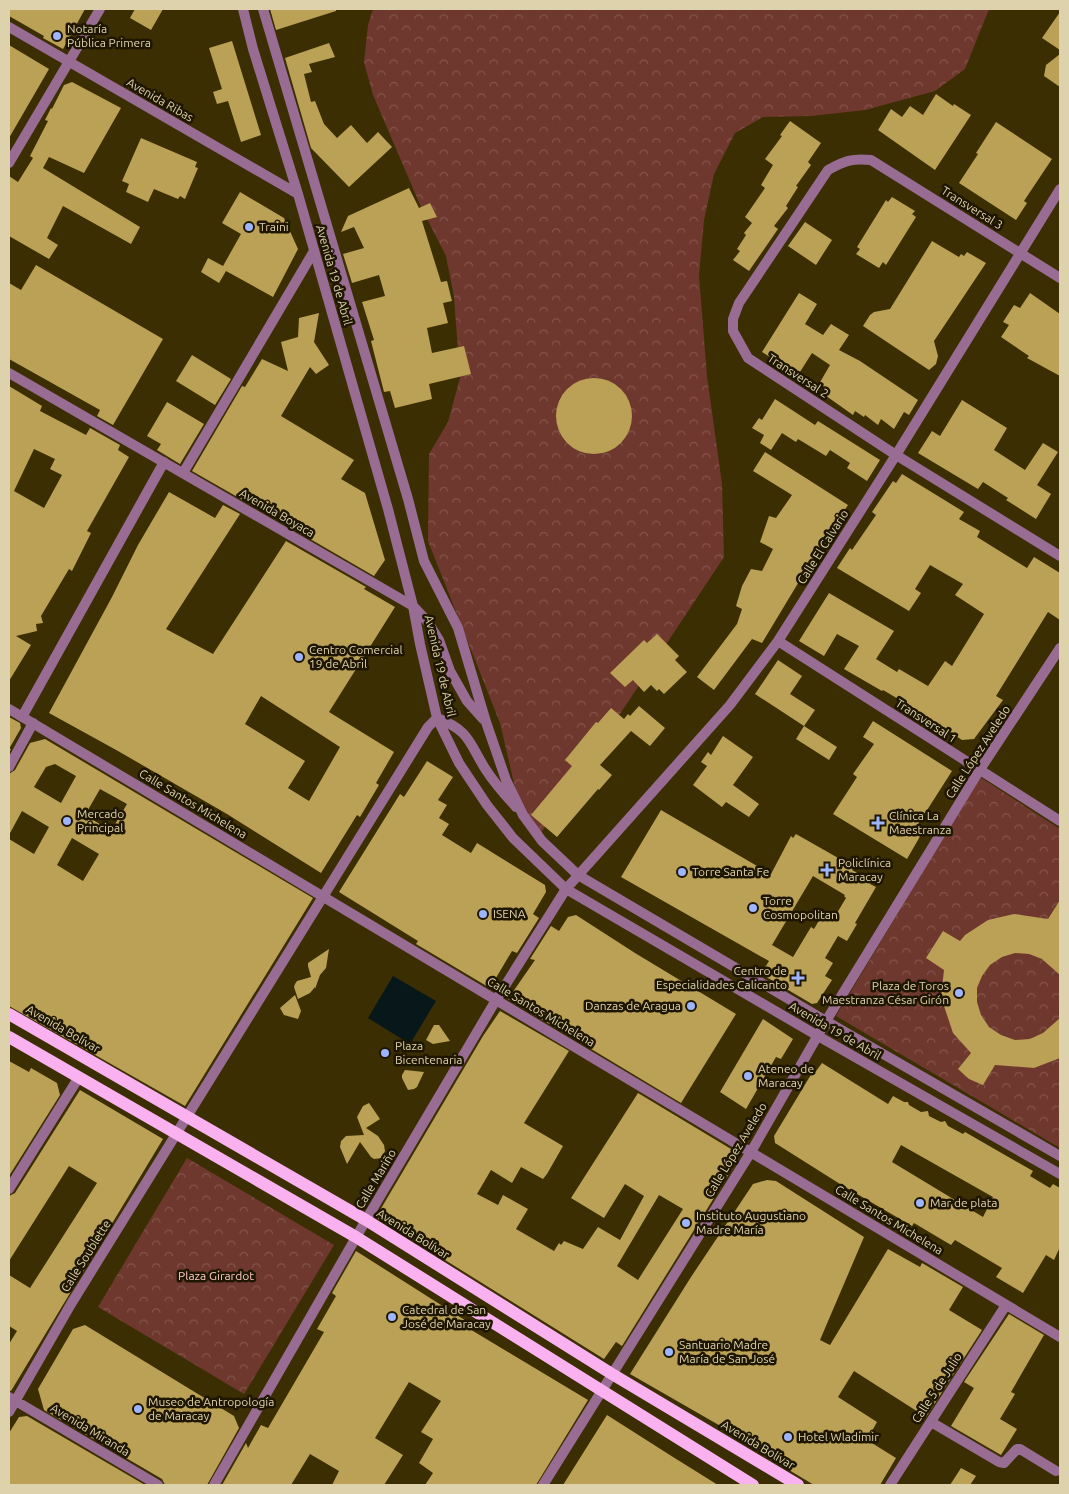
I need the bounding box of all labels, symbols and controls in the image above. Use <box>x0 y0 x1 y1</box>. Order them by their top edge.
place label: Notaría Pública Primera <box>67 22 151 49</box>
marker: Notaría Pública Primera <box>51 30 63 42</box>
street label: Avenida Ribas <box>125 75 196 124</box>
street label: Transversal 3 <box>939 183 1005 232</box>
place label: Traini <box>259 220 289 233</box>
marker: Traini <box>243 221 255 233</box>
street label: Avenida 19 de Abril <box>314 223 355 327</box>
street label: Transversal 2 <box>765 351 831 400</box>
street label: Avenida Boyaca <box>238 486 317 539</box>
street label: Calle El Calvario <box>795 507 851 586</box>
street label: Avenida 19 de Abril <box>422 614 459 718</box>
place label: Centro Comercial 19 de Abril <box>309 643 403 670</box>
marker: Centro Comercial 19 de Abril <box>293 651 305 663</box>
street label: Transversal 1 <box>893 696 959 745</box>
street label: Calle López Aveledo <box>943 703 1012 801</box>
street label: Calle Santos Michelena <box>137 766 249 841</box>
place label: Mercado Principal <box>77 807 124 834</box>
place label: Clínica La Maestranza <box>889 809 951 836</box>
marker: Mercado Principal <box>61 815 73 827</box>
marker: Clínica La Maestranza <box>871 816 885 830</box>
place label: Policlínica Maracay <box>838 856 891 883</box>
marker: Policlínica Maracay <box>820 863 834 877</box>
place label: Torre Santa Fe <box>692 865 769 878</box>
marker: Torre Santa Fe <box>676 866 688 878</box>
place label: Torre Cosmopolitan <box>763 894 838 921</box>
marker: Torre Cosmopolitan <box>747 902 759 914</box>
place label: ISENA <box>493 907 526 920</box>
marker: ISENA <box>477 908 489 920</box>
place label: Centro de Especialidades Calicanto <box>656 964 787 991</box>
marker: Centro de Especialidades Calicanto <box>791 971 805 985</box>
street label: Calle Santos Michelena <box>485 974 597 1049</box>
place label: Plaza de Toros Maestranza César Girón <box>822 979 949 1006</box>
marker: Plaza de Toros Maestranza César Girón <box>953 987 965 999</box>
place label: Danzas de Aragua <box>585 999 681 1012</box>
street label: Avenida 19 de Abril <box>787 999 883 1062</box>
marker: Danzas de Aragua <box>685 1000 697 1012</box>
street label: Avenida Bolívar <box>24 1002 103 1055</box>
place label: Plaza Bicentenaria <box>395 1039 463 1066</box>
marker: Plaza Bicentenaria <box>379 1047 391 1059</box>
place label: Ateneo de Maracay <box>758 1062 814 1089</box>
marker: Ateneo de Maracay <box>742 1070 754 1082</box>
street label: Calle López Aveledo <box>702 1100 769 1199</box>
street label: Calle Mariño <box>353 1147 398 1211</box>
street label: Calle Santos Michelena <box>833 1182 945 1257</box>
place label: Mar de plata <box>930 1196 998 1209</box>
marker: Mar de plata <box>914 1197 926 1209</box>
street label: Avenida Bolívar <box>375 1206 452 1261</box>
place label: Instituto Augustiano Madre María <box>696 1209 806 1236</box>
street label: Calle Soublette <box>58 1217 113 1294</box>
marker: Instituto Augustiano Madre María <box>680 1217 692 1229</box>
park label: Plaza Girardot <box>178 1269 254 1282</box>
place label: Catedral de San José de Maracay <box>402 1303 491 1330</box>
marker: Catedral de San José de Maracay <box>386 1311 398 1323</box>
place label: Santuario Madre María de San José <box>679 1338 775 1365</box>
marker: Santuario Madre María de San José <box>663 1346 675 1358</box>
street label: Calle 5 de Julio <box>909 1350 964 1425</box>
place label: Museo de Antropología de Maracay <box>148 1395 274 1422</box>
street label: Avenida Miranda <box>48 1401 132 1458</box>
marker: Museo de Antropología de Maracay <box>132 1403 144 1415</box>
street label: Avenida Bolívar <box>719 1418 798 1472</box>
place label: Hotel Wladimir <box>798 1430 879 1443</box>
marker: Hotel Wladimir <box>782 1431 794 1443</box>

